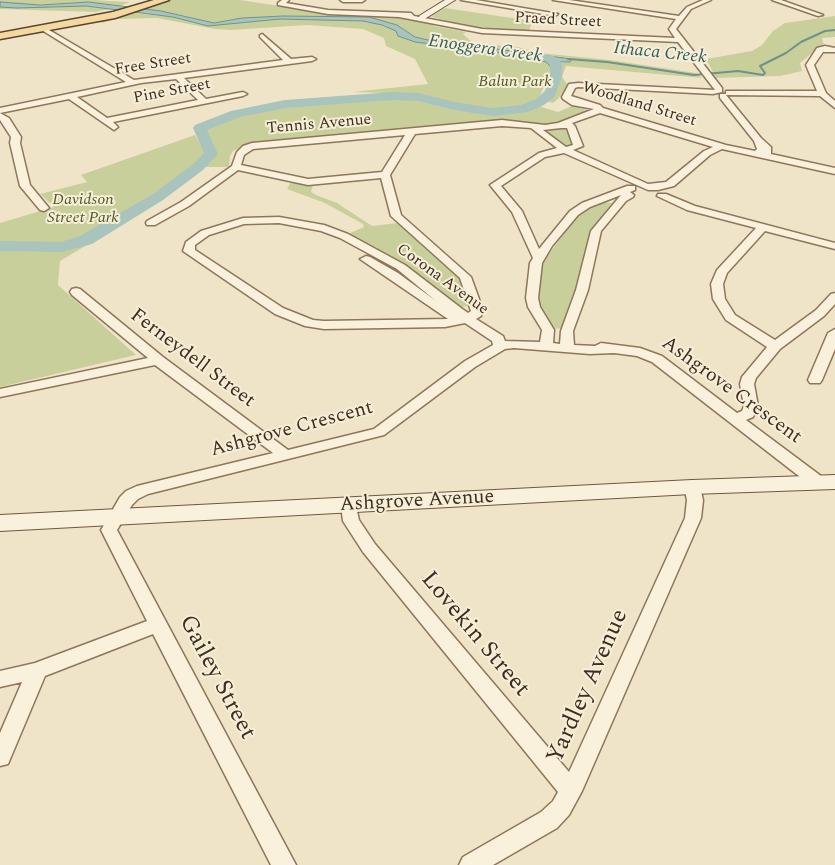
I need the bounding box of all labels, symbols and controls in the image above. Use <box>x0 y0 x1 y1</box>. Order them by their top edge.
street label: Praed Street <box>514 9 602 33</box>
water label: Enoggera Creek <box>427 31 543 69</box>
water label: Ithaca Creek <box>612 38 708 70</box>
street label: Free Street <box>113 49 193 81</box>
park label: Balun Park <box>478 73 552 93</box>
street label: Pine Street <box>132 75 212 109</box>
street label: Woodland Street <box>580 78 698 132</box>
street label: Tennis Avenue <box>266 111 372 139</box>
park label: Davidson Street Park <box>47 191 119 229</box>
street label: Corona Avenue <box>392 240 492 320</box>
street label: Ferneydell Street <box>125 304 259 414</box>
street label: Ashgrove Crescent <box>656 332 806 450</box>
street label: Ashgrove Crescent <box>208 397 376 463</box>
street label: Ashgrove Avenue <box>339 486 495 518</box>
street label: Lovekin Street <box>413 567 535 703</box>
street label: Yardley Avenue <box>542 605 636 769</box>
street label: Gailey Street <box>171 611 261 745</box>

